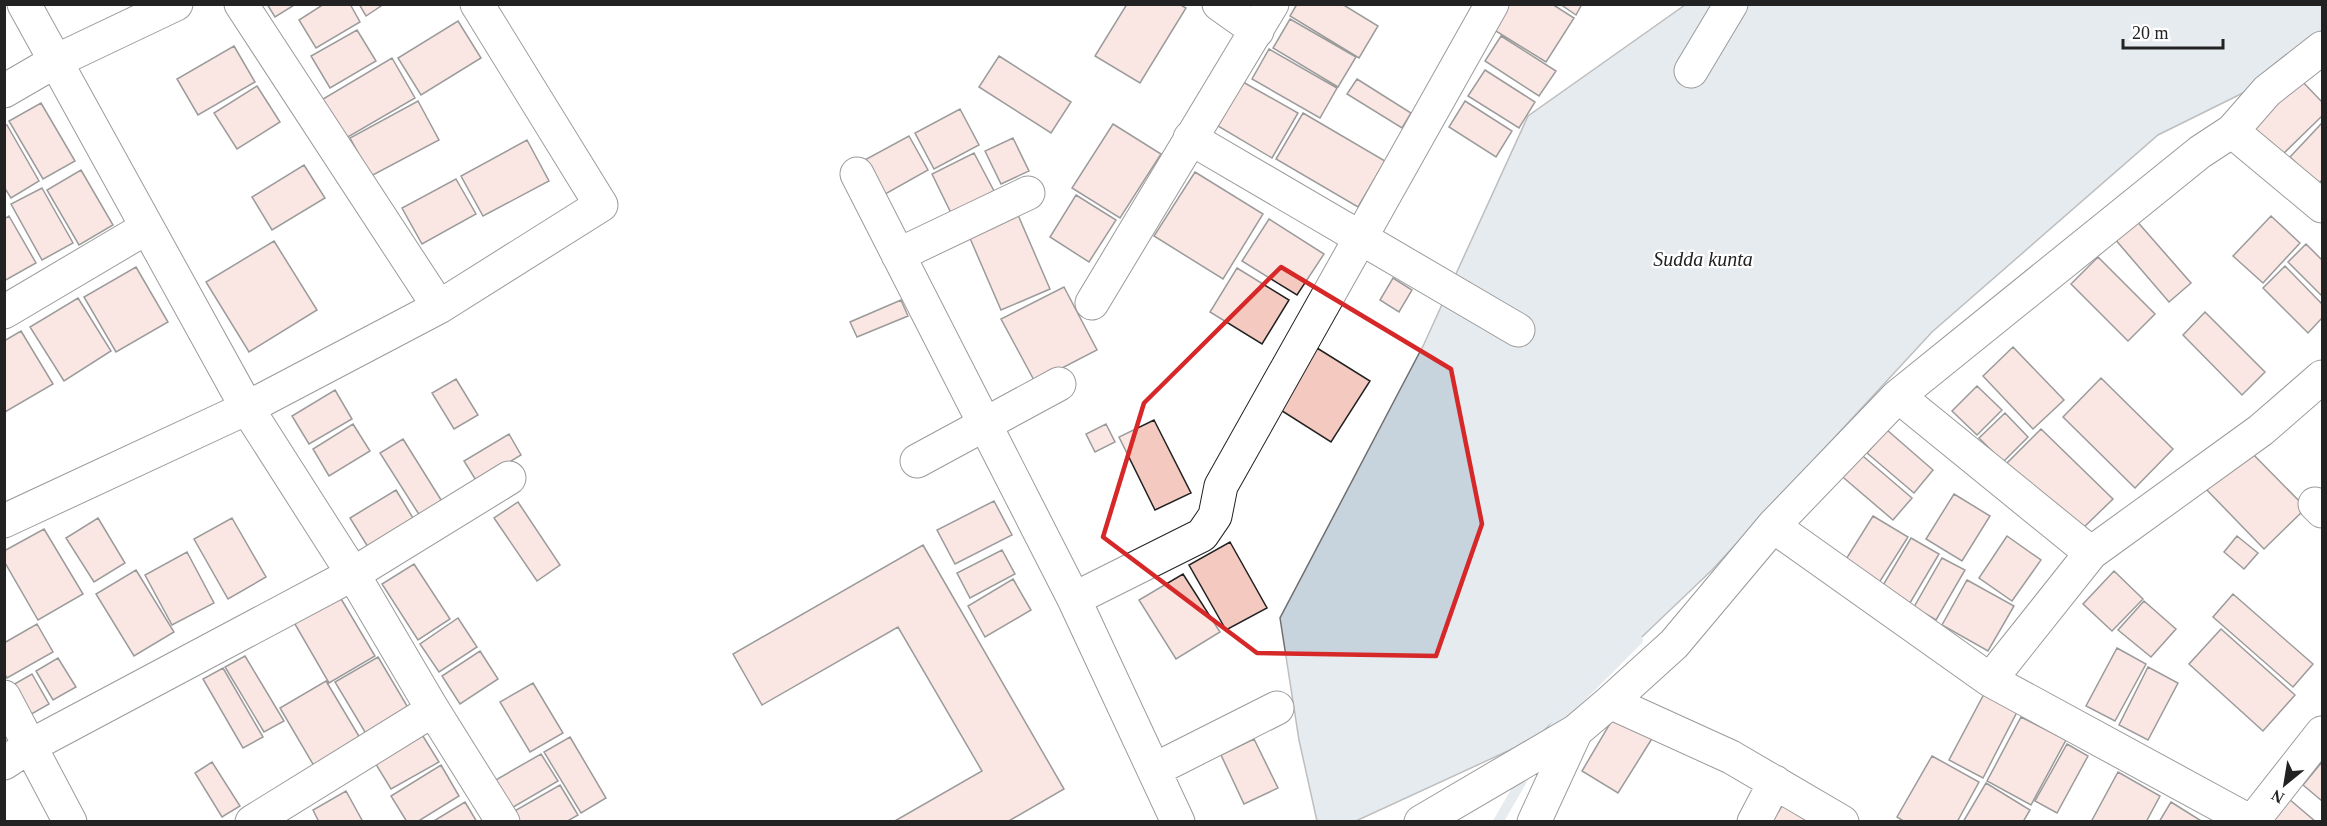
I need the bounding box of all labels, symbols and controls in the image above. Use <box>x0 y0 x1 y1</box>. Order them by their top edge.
scale bar <box>2123 12 2224 50</box>
text: 20 m <box>2132 23 2169 43</box>
water label: Sudda kunta <box>1653 248 1753 270</box>
north arrow <box>2255 754 2315 814</box>
text: N <box>2268 786 2287 807</box>

